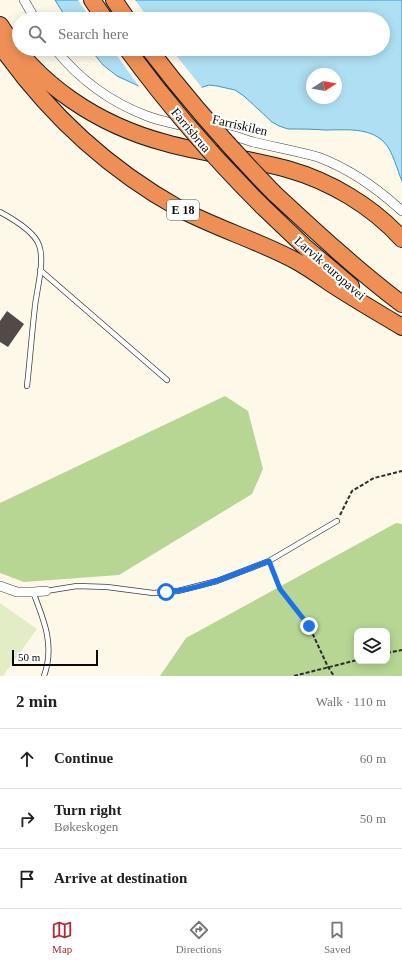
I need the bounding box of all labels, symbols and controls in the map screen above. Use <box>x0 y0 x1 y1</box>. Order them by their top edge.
search box <box>12 12 390 56</box>
icon: search <box>26 23 48 45</box>
text: Search here <box>58 26 128 42</box>
north arrow <box>306 68 342 104</box>
street label: Farrisbrua <box>168 105 214 155</box>
street label: Farriskilen <box>211 111 270 139</box>
road number: E 18 <box>167 200 199 220</box>
street label: Larvik europavei <box>291 233 369 303</box>
route start <box>157 583 175 601</box>
route end <box>300 617 318 635</box>
map controls <box>354 628 390 664</box>
button: layers <box>354 628 390 664</box>
scale bar <box>12 648 98 667</box>
text: 50 m <box>18 651 40 663</box>
text: 2 min <box>16 692 57 711</box>
text: Walk · 110 m <box>316 694 386 709</box>
icon: ahead <box>16 748 38 770</box>
text: Continue <box>54 750 113 766</box>
text: 60 m <box>360 751 386 766</box>
text: Turn right <box>54 802 121 818</box>
icon: right <box>16 808 38 830</box>
text: 50 m <box>360 811 386 826</box>
text: Bøkeskogen <box>54 819 118 834</box>
icon: arrive <box>16 868 38 890</box>
text: Arrive at destination <box>54 870 187 886</box>
tab: Map <box>51 919 73 955</box>
tab: Directions <box>176 919 221 955</box>
tab: Saved <box>324 919 351 955</box>

